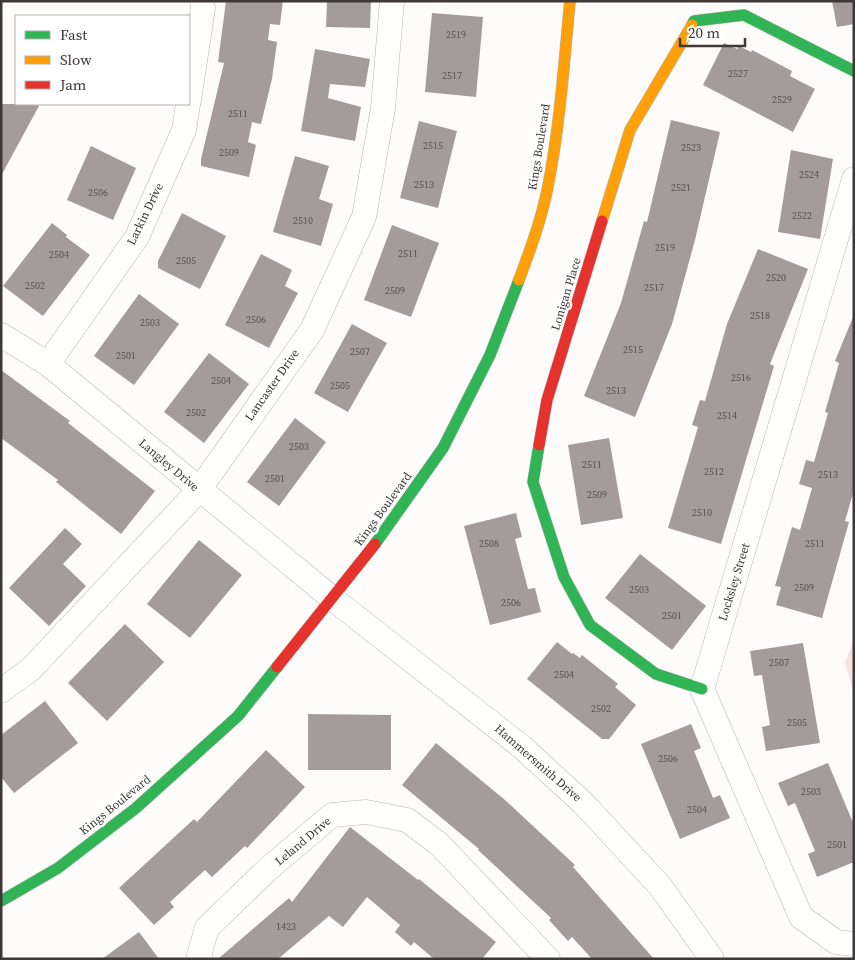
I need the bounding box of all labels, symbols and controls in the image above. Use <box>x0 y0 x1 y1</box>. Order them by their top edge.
legend <box>15 15 190 105</box>
scale bar <box>680 15 745 47</box>
text: 20 m <box>688 22 720 43</box>
text: Fast <box>60 24 87 45</box>
house number: 2519 <box>446 28 466 41</box>
text: Slow <box>60 49 92 70</box>
house number: 2527 <box>728 67 748 80</box>
house number: 2517 <box>442 69 462 82</box>
text: Jam <box>59 74 87 95</box>
house number: 2529 <box>772 93 792 106</box>
street label: Kings Boulevard <box>524 102 554 191</box>
house number: 2511 <box>228 107 248 120</box>
house number: 2515 <box>423 139 443 152</box>
house number: 2523 <box>681 141 701 154</box>
house number: 2509 <box>219 146 239 159</box>
house number: 2524 <box>799 168 819 181</box>
house number: 2513 <box>414 178 434 191</box>
street label: Larkin Drive <box>123 180 167 248</box>
house number: 2521 <box>671 181 691 194</box>
house number: 2506 <box>88 186 108 199</box>
house number: 2522 <box>792 209 812 222</box>
house number: 2510 <box>293 214 313 227</box>
house number: 2519 <box>655 241 675 254</box>
house number: 2511 <box>398 247 418 260</box>
house number: 2504 <box>49 248 69 261</box>
house number: 2505 <box>176 254 196 267</box>
street label: Lonigan Place <box>547 256 585 332</box>
house number: 2520 <box>766 271 786 284</box>
house number: 2502 <box>25 279 45 292</box>
house number: 2517 <box>644 281 664 294</box>
house number: 2509 <box>385 284 405 297</box>
house number: 2518 <box>750 309 770 322</box>
house number: 2506 <box>246 313 266 326</box>
house number: 2503 <box>140 316 160 329</box>
house number: 2515 <box>623 343 643 356</box>
house number: 2507 <box>350 345 370 358</box>
street label: Lancaster Drive <box>241 346 303 424</box>
house number: 2501 <box>116 349 136 362</box>
house number: 2516 <box>731 371 751 384</box>
house number: 2504 <box>211 374 231 387</box>
house number: 2505 <box>330 379 350 392</box>
house number: 2513 <box>606 384 626 397</box>
house number: 2502 <box>186 406 206 419</box>
house number: 2514 <box>717 409 737 422</box>
street label: Langley Drive <box>136 435 202 495</box>
house number: 2503 <box>289 440 309 453</box>
house number: 2511 <box>582 458 602 471</box>
house number: 2512 <box>704 465 724 478</box>
house number: 2513 <box>818 468 838 481</box>
street label: Kings Boulevard <box>351 469 415 549</box>
house number: 2501 <box>265 472 285 485</box>
house number: 2509 <box>587 488 607 501</box>
house number: 2510 <box>692 506 712 519</box>
house number: 2508 <box>479 537 499 550</box>
house number: 2511 <box>805 537 825 550</box>
street label: Locksley Street <box>715 541 753 623</box>
house number: 2509 <box>794 581 814 594</box>
house number: 2503 <box>629 583 649 596</box>
house number: 2506 <box>501 596 521 609</box>
house number: 2501 <box>662 609 682 622</box>
house number: 2507 <box>769 656 789 669</box>
house number: 2504 <box>554 668 574 681</box>
house number: 2502 <box>591 702 611 715</box>
house number: 2505 <box>787 716 807 729</box>
street label: Hammersmith Drive <box>491 721 585 805</box>
house number: 2506 <box>658 752 678 765</box>
street label: Kings Boulevard <box>76 771 154 839</box>
house number: 2503 <box>801 785 821 798</box>
house number: 2504 <box>687 803 707 816</box>
street label: Leland Drive <box>272 813 334 869</box>
house number: 2501 <box>827 838 847 851</box>
house number: 1423 <box>276 920 296 933</box>

